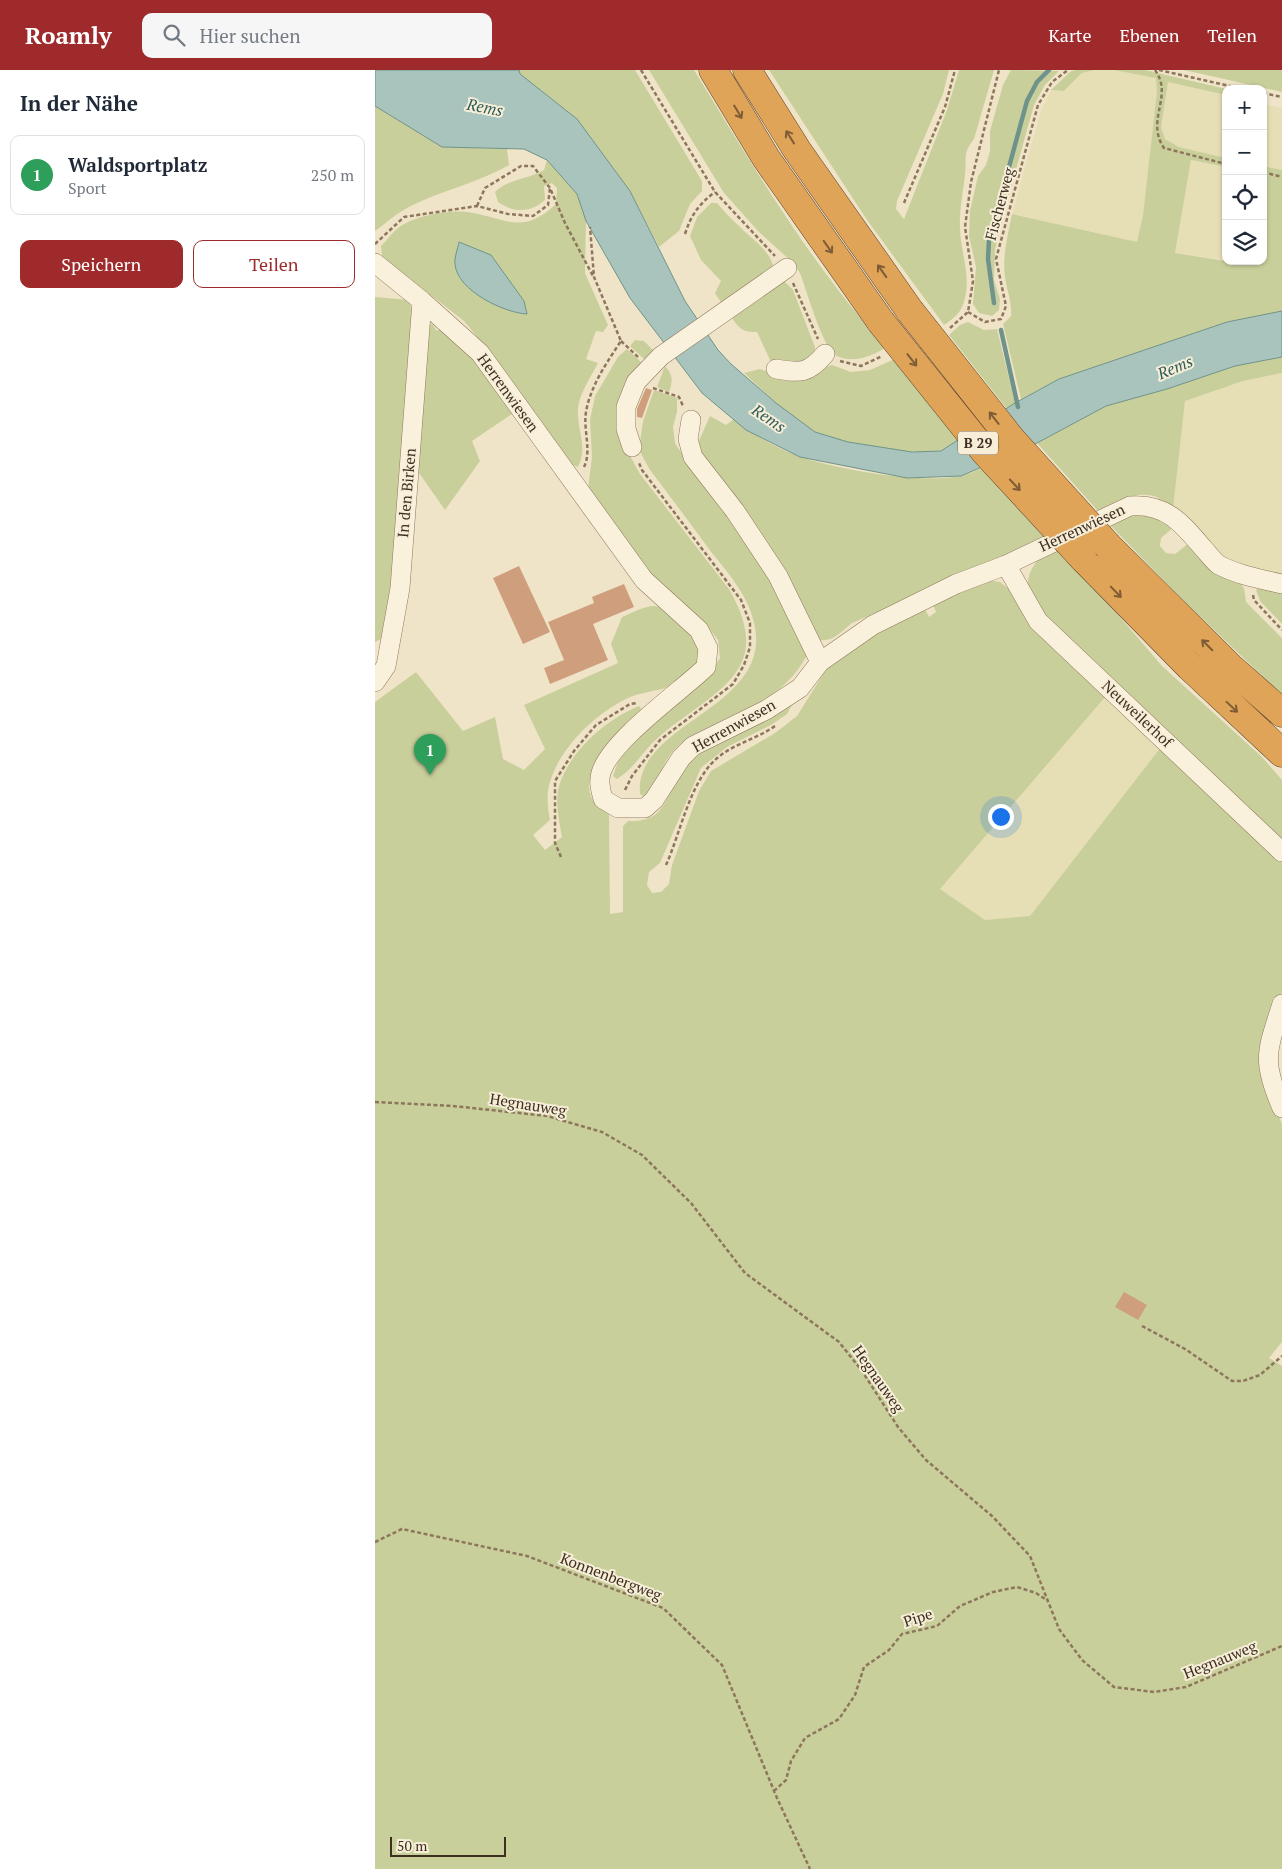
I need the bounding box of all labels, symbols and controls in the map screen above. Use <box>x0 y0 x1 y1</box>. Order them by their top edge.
search box <box>142 13 492 58</box>
text: Roamly <box>25 19 112 51</box>
icon: search <box>160 21 188 49</box>
text: Hier suchen <box>200 23 301 48</box>
text: Karte <box>1048 23 1092 47</box>
text: Ebenen <box>1120 23 1179 47</box>
text: Teilen <box>1207 23 1257 47</box>
map controls <box>1222 85 1267 265</box>
button: + <box>1222 85 1267 130</box>
text: In der Nähe <box>20 89 138 117</box>
water label: Rems <box>464 93 505 121</box>
one-way arrow <box>733 104 743 118</box>
button: − <box>1222 130 1267 175</box>
one-way arrow <box>784 131 794 145</box>
text: Waldsportplatz <box>68 152 208 177</box>
text: 1 <box>32 164 42 186</box>
text: 250 m <box>311 164 354 186</box>
street label: Fischerweg <box>980 164 1019 242</box>
button: locate <box>1222 175 1267 220</box>
text: Sport <box>68 177 107 199</box>
button: layers <box>1222 220 1267 265</box>
one-way arrow <box>823 239 834 253</box>
button: Speichern <box>20 240 183 288</box>
button: Teilen <box>193 240 355 288</box>
one-way arrow <box>877 264 887 278</box>
street label: Herrenwiesen <box>474 349 544 436</box>
water label: Rems <box>1153 350 1196 385</box>
one-way arrow <box>906 353 917 366</box>
water label: Rems <box>747 398 791 438</box>
one-way arrow <box>989 412 1000 425</box>
road number: B 29 <box>958 432 998 454</box>
street label: In den Birken <box>392 447 420 539</box>
one-way arrow <box>1009 478 1021 491</box>
street label: Herrenwiesen <box>1035 498 1128 556</box>
one-way arrow <box>1110 586 1123 598</box>
one-way arrow <box>1202 639 1214 651</box>
street label: Neuweilerhof <box>1098 675 1178 752</box>
street label: Herrenwiesen <box>688 694 779 756</box>
one-way arrow <box>1225 701 1238 713</box>
pin: 1 <box>414 734 446 775</box>
your location <box>988 804 1014 830</box>
street label: Hegnauweg <box>488 1088 569 1120</box>
street label: Hegnauweg <box>848 1341 910 1417</box>
street label: Konnenbergweg <box>558 1548 666 1605</box>
street label: Pipe <box>901 1603 935 1631</box>
street label: Hegnauweg <box>1180 1635 1260 1683</box>
scale bar <box>390 1834 506 1857</box>
text: 50 m <box>397 1836 427 1855</box>

